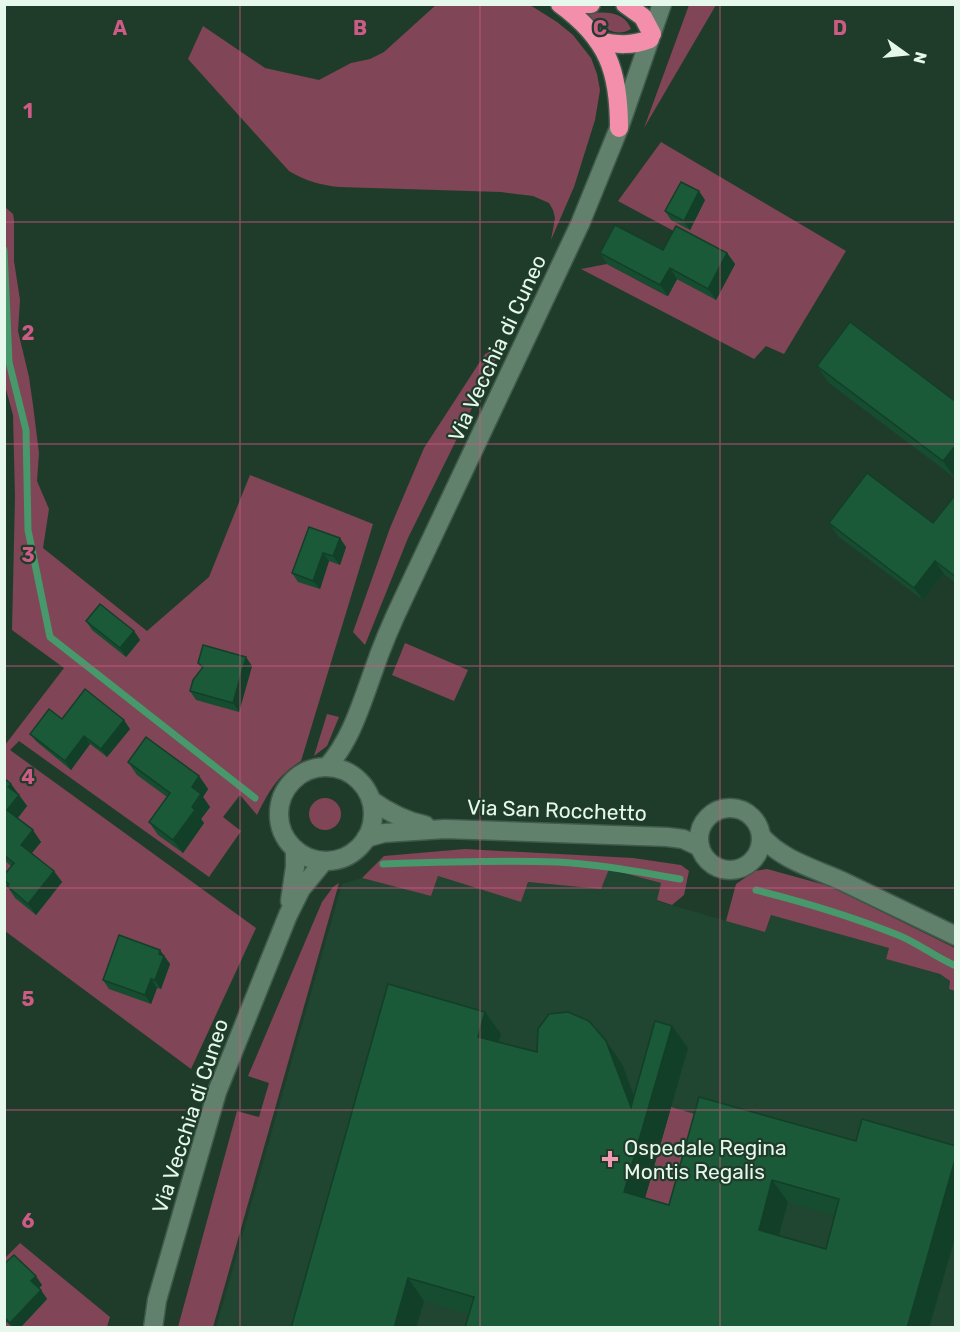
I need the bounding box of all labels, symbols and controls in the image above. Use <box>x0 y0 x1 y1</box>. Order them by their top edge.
text: A <box>113 16 128 40</box>
text: B <box>353 16 367 40</box>
text: C <box>593 16 607 40</box>
text: D <box>833 16 847 40</box>
north arrow <box>876 24 936 84</box>
text: N <box>909 50 931 66</box>
text: 1 <box>23 99 33 123</box>
street label: Via Vecchia di Cuneo <box>443 251 551 445</box>
text: 2 <box>22 321 35 345</box>
text: 3 <box>21 543 35 567</box>
text: 4 <box>21 765 35 789</box>
street label: Via San Rocchetto <box>467 794 647 826</box>
text: 5 <box>22 987 35 1011</box>
street label: Via Vecchia di Cuneo <box>147 1016 233 1216</box>
place label: Ospedale Regina Montis Regalis <box>624 1135 787 1184</box>
marker: Ospedale Regina Montis Regalis <box>601 1150 619 1168</box>
text: 6 <box>21 1209 35 1233</box>

